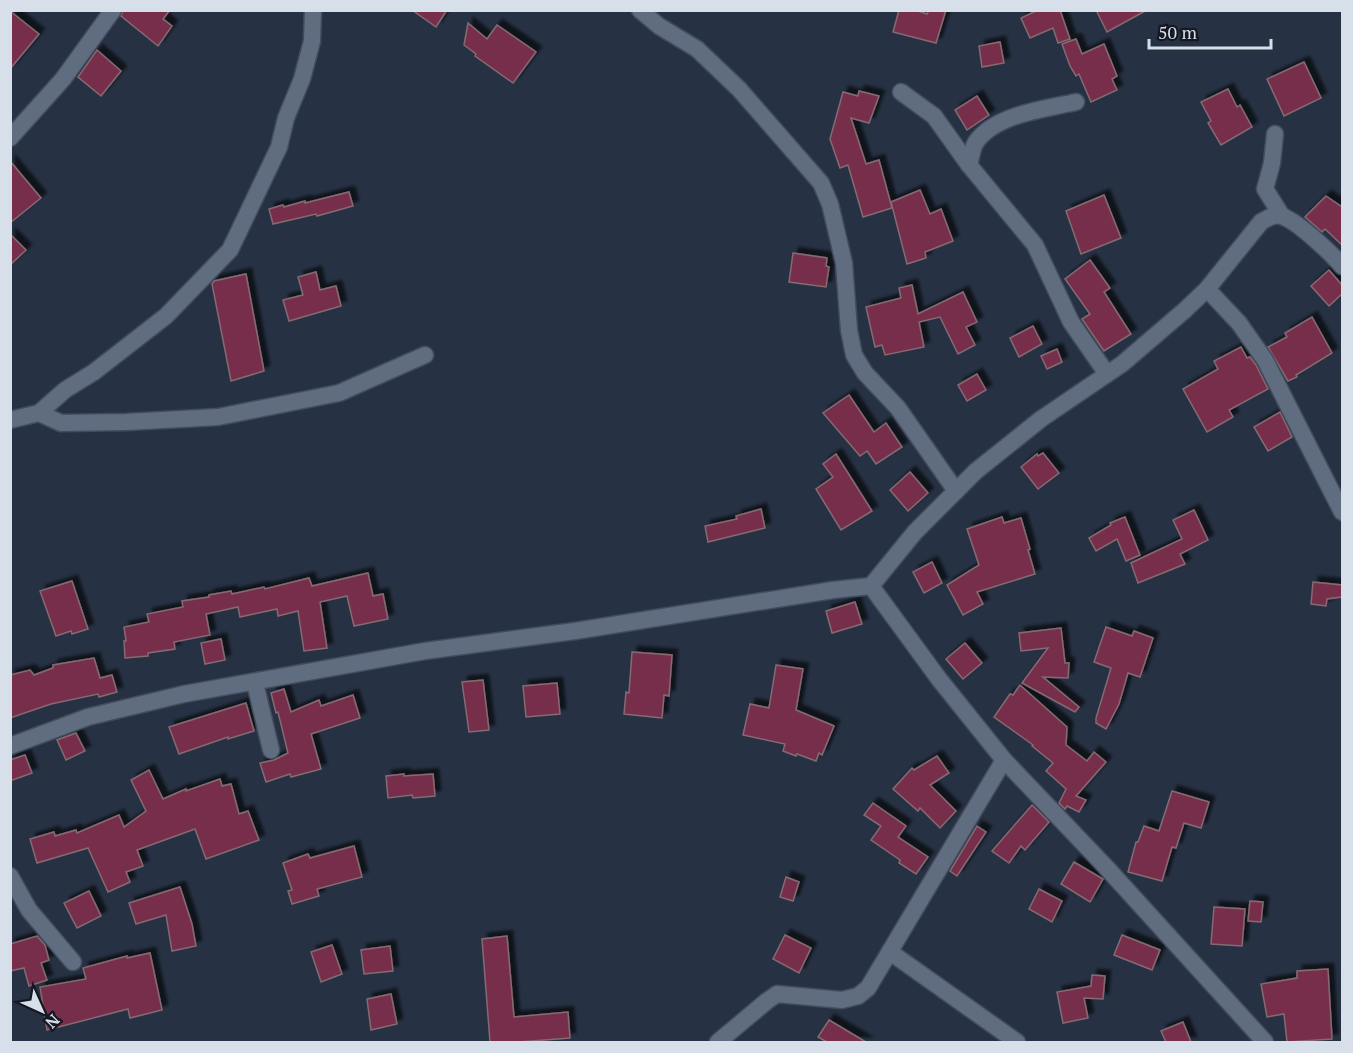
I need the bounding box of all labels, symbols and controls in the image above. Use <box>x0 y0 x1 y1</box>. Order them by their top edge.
scale bar <box>1149 12 1270 50</box>
text: 50 m <box>1158 20 1198 44</box>
north arrow <box>12 981 72 1041</box>
text: N <box>41 1010 65 1034</box>

